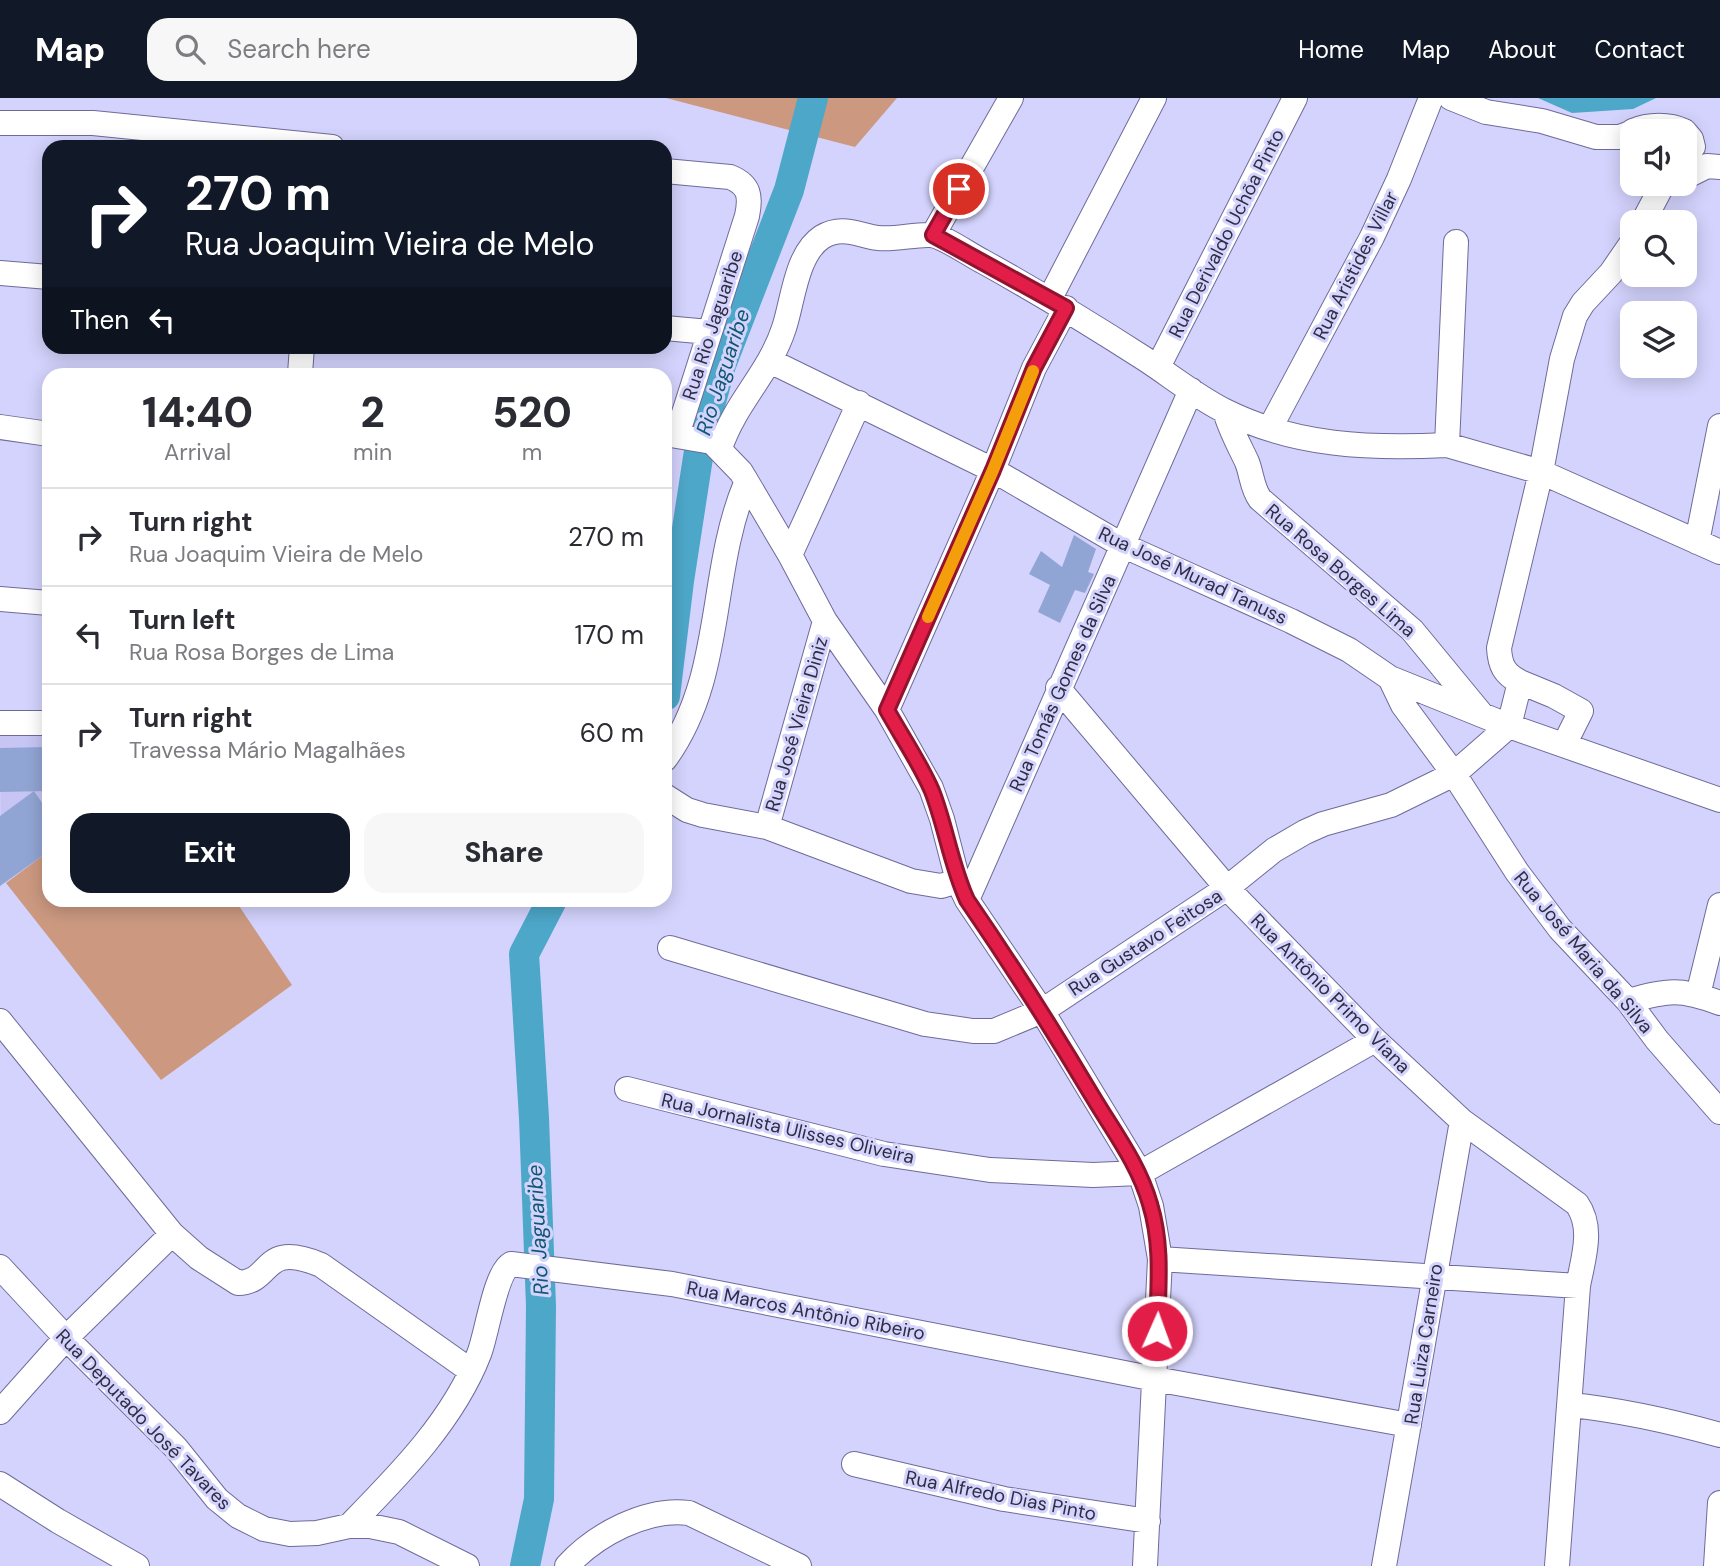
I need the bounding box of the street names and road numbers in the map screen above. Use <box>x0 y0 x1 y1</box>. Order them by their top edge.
street label: Rua Derivaldo Uchõa Pinto <box>1163 125 1290 342</box>
street label: Rua Aristides Villar <box>1307 187 1404 344</box>
street label: Rua Rio Jaguaribe <box>677 247 747 403</box>
street label: Rua Rosa Borges Lima <box>1260 498 1421 643</box>
street label: Rua José Murad Tanuss <box>1094 521 1291 630</box>
street label: Rua Tomás Gomes da Silva <box>1003 571 1122 795</box>
street label: Rua José Vieira Diniz <box>760 634 833 814</box>
street label: Rua José Maria da Silva <box>1508 866 1659 1039</box>
street label: Rua Gustavo Feitosa <box>1064 883 1227 1002</box>
street label: Rua Antônio Primo Viana <box>1245 908 1416 1079</box>
street label: Rua Jornalista Ulisses Oliveira <box>659 1087 917 1170</box>
street label: Rua Luiza Carneiro <box>1398 1262 1449 1426</box>
street label: Rua Marcos Antônio Ribeiro <box>685 1275 927 1346</box>
street label: Rua Deputado José Tavares <box>50 1323 237 1515</box>
street label: Rua Alfredo Dias Pinto <box>903 1465 1099 1526</box>

